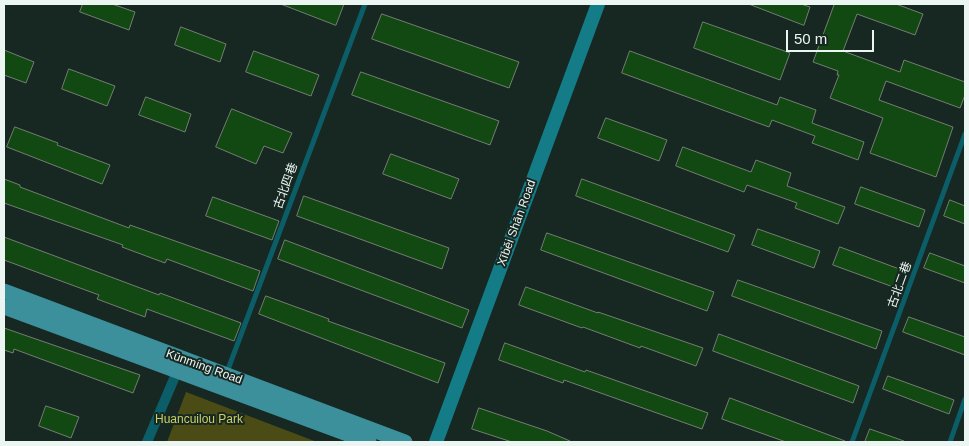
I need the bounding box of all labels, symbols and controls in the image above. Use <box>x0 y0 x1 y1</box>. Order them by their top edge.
scale bar <box>789 20 876 52</box>
text: 50 m <box>794 30 827 47</box>
street label: 古北四巷 <box>271 161 301 211</box>
street label: Xīběi Shān Road <box>495 178 539 268</box>
street label: 古北二巷 <box>885 260 915 310</box>
street label: Kūnmíng Road <box>164 347 244 387</box>
park label: Huancuilou Park <box>155 413 243 427</box>

